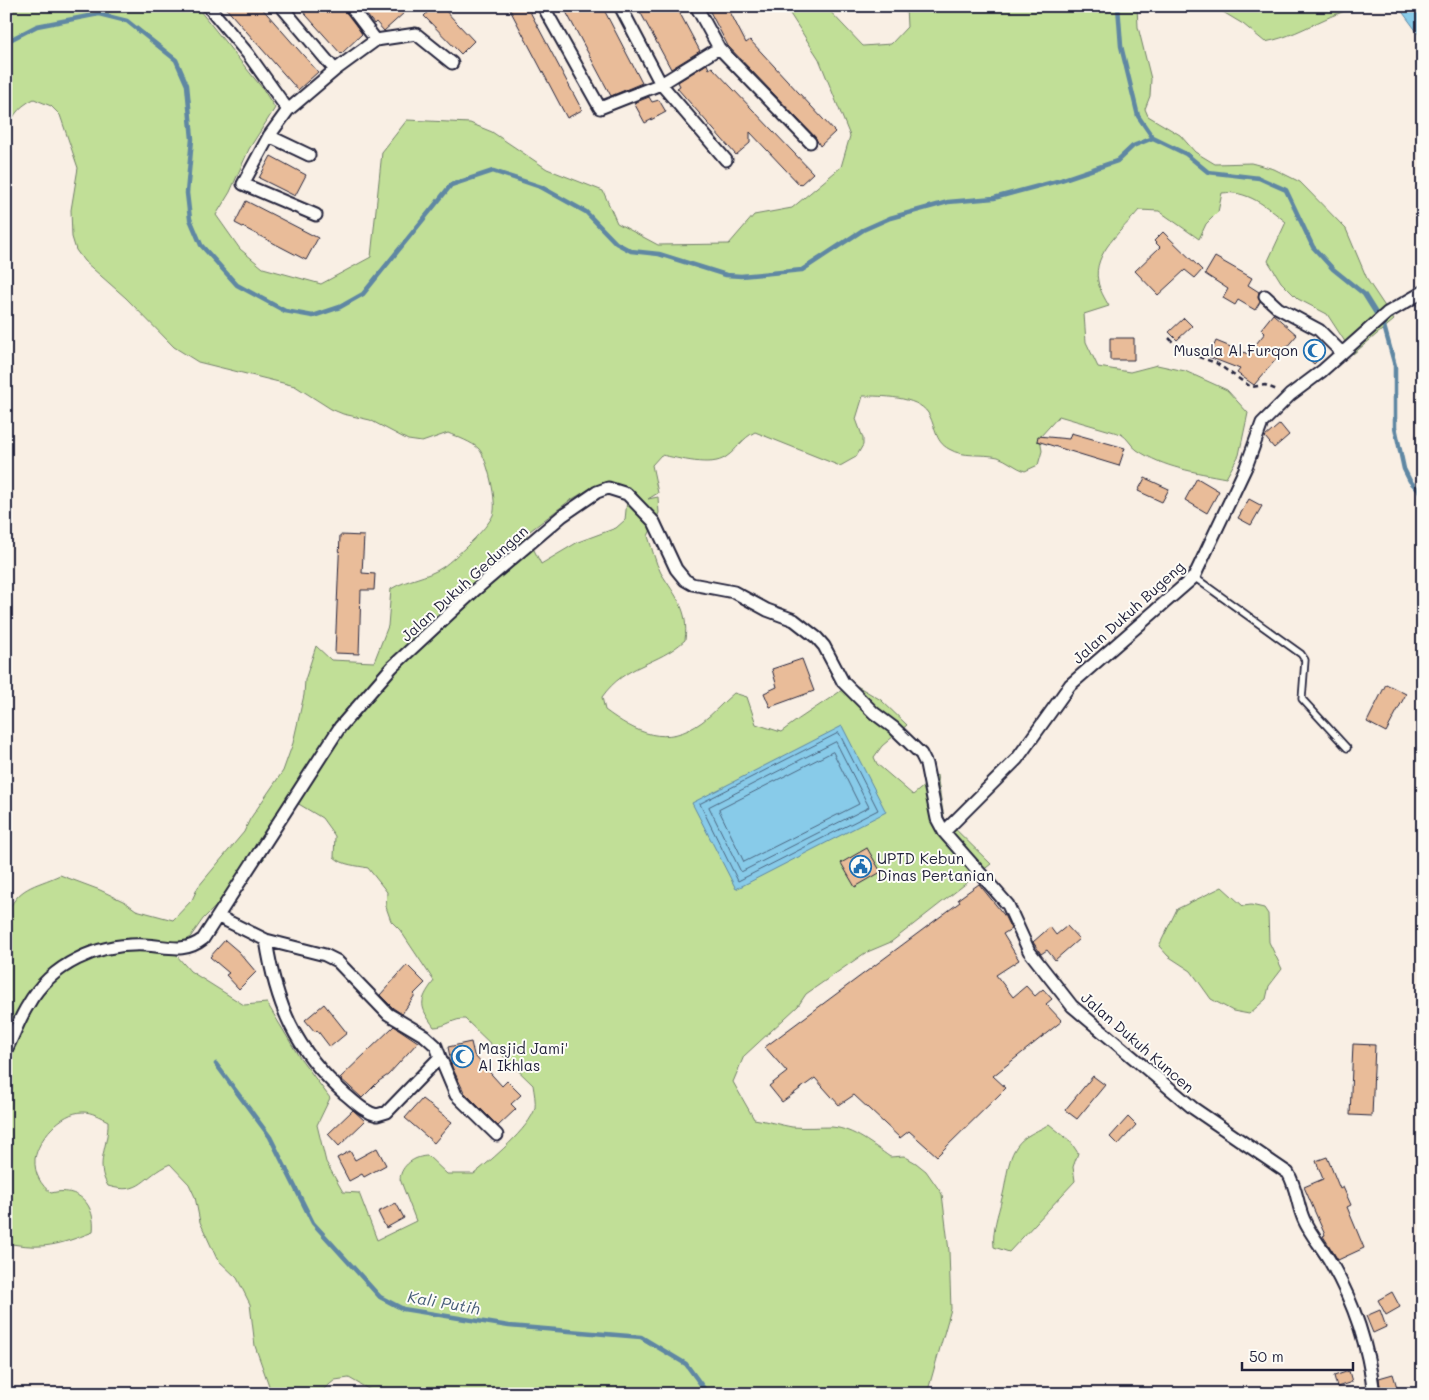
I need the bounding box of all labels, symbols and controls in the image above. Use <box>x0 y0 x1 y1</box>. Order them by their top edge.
mosque icon: Musala Al Furqon <box>1302 338 1326 362</box>
place label: Musala Al Furqon <box>1173 340 1298 360</box>
street label: Jalan Dukuh Gedungan <box>396 521 532 645</box>
street label: Jalan Dukuh Bugeng <box>1068 556 1189 668</box>
place label: UPTD Kebun Dinas Pertanian <box>877 848 994 885</box>
public building icon: UPTD Kebun Dinas Pertanian <box>849 855 873 879</box>
street label: Jalan Dukuh Kuncen <box>1077 987 1199 1097</box>
place label: Masjid Jami' Al Ikhlas <box>478 1038 568 1075</box>
mosque icon: Masjid Jami' Al Ikhlas <box>450 1045 474 1069</box>
water label: Kali Putih <box>406 1285 482 1319</box>
scale bar <box>1242 1340 1353 1372</box>
text: 50 m <box>1249 1346 1284 1366</box>

